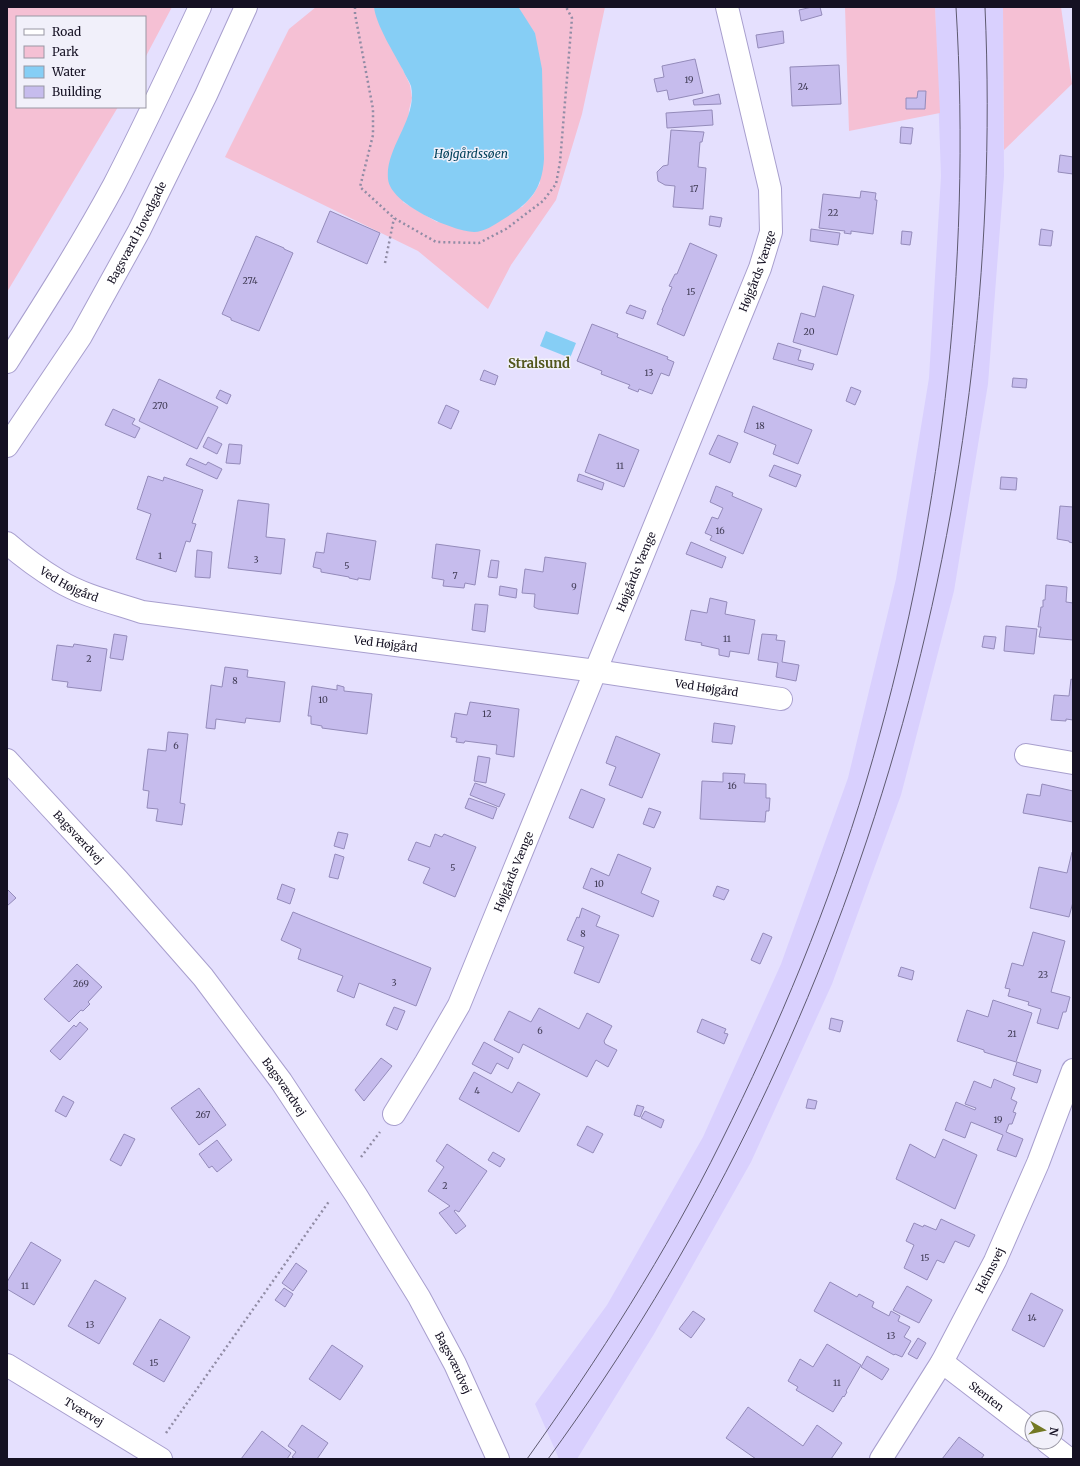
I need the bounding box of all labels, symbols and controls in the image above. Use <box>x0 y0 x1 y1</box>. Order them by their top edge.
legend <box>16 16 146 108</box>
text: Road <box>52 24 81 39</box>
text: Park <box>52 44 79 59</box>
text: Water <box>51 64 87 79</box>
house number: 19 <box>684 74 694 85</box>
house number: 24 <box>798 81 809 92</box>
text: Building <box>52 84 102 99</box>
water label: Højgårdssøen <box>433 146 508 161</box>
street label: Bagsværd Hovedgade <box>104 179 169 286</box>
house number: 17 <box>690 183 698 194</box>
house number: 22 <box>828 207 838 218</box>
street label: Højgårds Vænge <box>736 229 778 314</box>
house number: 274 <box>243 275 258 286</box>
house number: 15 <box>686 286 696 297</box>
house number: 20 <box>804 326 815 337</box>
district label: Stralsund <box>508 355 570 372</box>
house number: 13 <box>645 367 653 378</box>
house number: 270 <box>152 400 168 411</box>
house number: 18 <box>755 420 765 431</box>
house number: 11 <box>616 460 624 471</box>
house number: 16 <box>715 525 725 536</box>
street label: Højgårds Vænge <box>613 529 659 614</box>
house number: 1 <box>158 550 162 561</box>
house number: 3 <box>253 554 259 565</box>
house number: 5 <box>344 560 350 571</box>
street label: Ved Højgård <box>36 563 100 605</box>
house number: 7 <box>452 570 458 581</box>
house number: 9 <box>571 581 577 592</box>
street label: Ved Højgård <box>352 632 419 655</box>
house number: 11 <box>723 633 731 644</box>
house number: 2 <box>86 653 92 664</box>
house number: 8 <box>232 675 238 686</box>
street label: Ved Højgård <box>673 676 740 700</box>
house number: 10 <box>318 694 328 705</box>
house number: 12 <box>482 708 492 719</box>
house number: 6 <box>173 740 179 751</box>
house number: 16 <box>727 780 737 791</box>
street label: Bagsværdvej <box>50 808 106 867</box>
street label: Højgårds Vænge <box>491 829 536 914</box>
house number: 5 <box>450 862 456 873</box>
house number: 10 <box>594 878 604 889</box>
house number: 8 <box>580 928 586 939</box>
house number: 23 <box>1038 969 1048 980</box>
house number: 3 <box>391 977 397 988</box>
house number: 269 <box>73 978 89 989</box>
house number: 6 <box>537 1025 543 1036</box>
house number: 21 <box>1007 1028 1017 1039</box>
street label: Bagsværdvej <box>259 1055 309 1119</box>
house number: 4 <box>474 1085 480 1096</box>
house number: 267 <box>195 1109 211 1120</box>
house number: 19 <box>993 1114 1003 1125</box>
house number: 2 <box>442 1180 448 1191</box>
street label: Helmsvej <box>972 1245 1007 1296</box>
house number: 15 <box>920 1252 930 1263</box>
house number: 11 <box>21 1280 29 1291</box>
house number: 14 <box>1027 1312 1037 1323</box>
house number: 13 <box>86 1319 94 1330</box>
street label: Bagsværdvej <box>432 1329 475 1396</box>
house number: 13 <box>887 1330 895 1341</box>
house number: 15 <box>149 1357 159 1368</box>
house number: 11 <box>833 1377 841 1388</box>
street label: Stenten <box>966 1378 1007 1414</box>
street label: Tværvej <box>61 1394 106 1429</box>
north arrow <box>1024 1410 1064 1450</box>
text: N <box>1046 1426 1061 1437</box>

